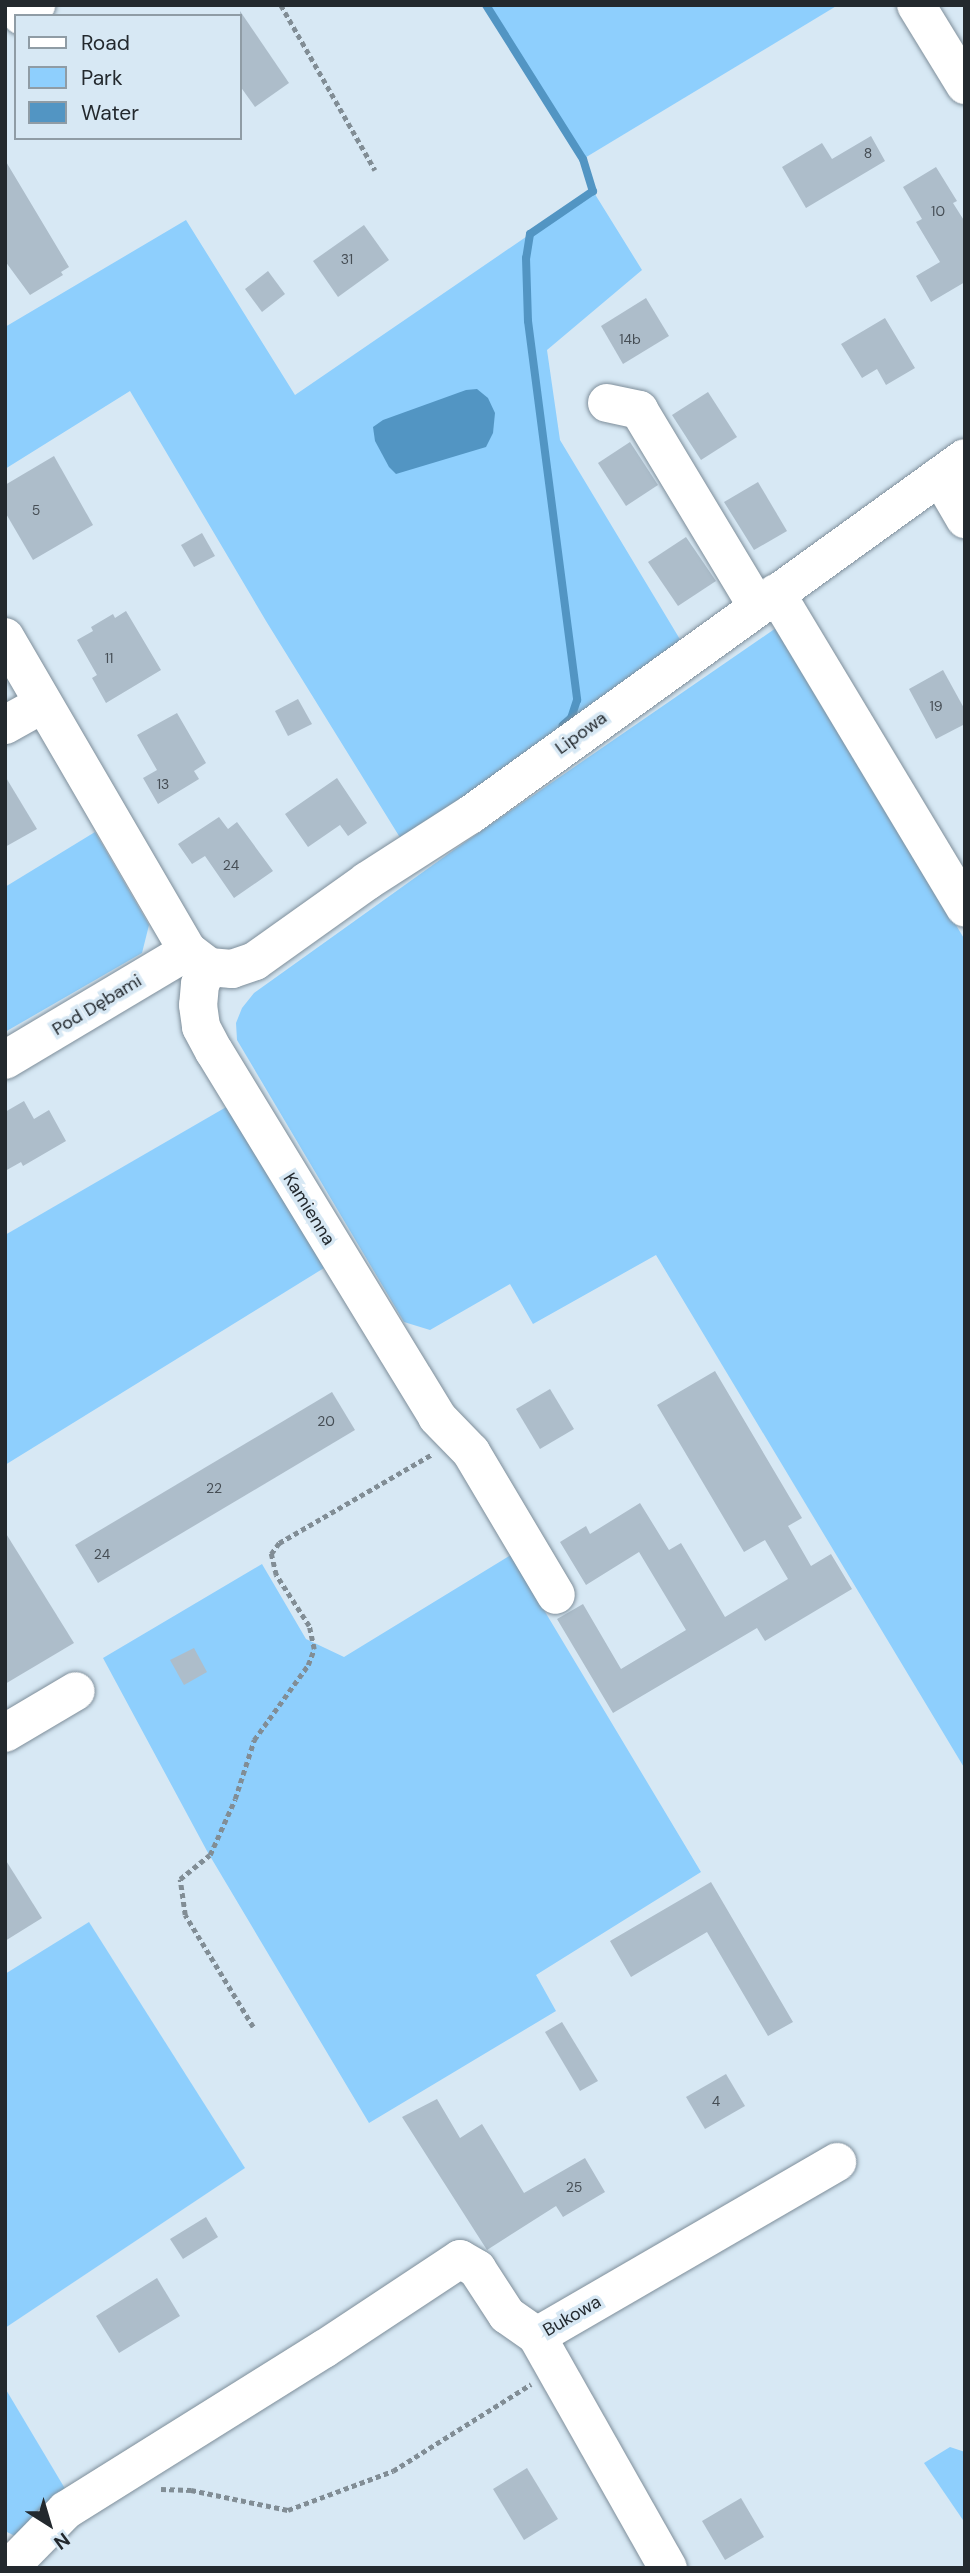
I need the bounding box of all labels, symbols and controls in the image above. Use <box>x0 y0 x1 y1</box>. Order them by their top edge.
legend <box>14 14 242 140</box>
text: Road <box>81 29 130 57</box>
text: Park <box>81 64 122 92</box>
text: Water <box>81 99 139 127</box>
house number: 8 <box>864 145 872 161</box>
house number: 10 <box>931 203 945 219</box>
house number: 31 <box>341 251 353 267</box>
house number: 14b <box>619 331 641 347</box>
house number: 5 <box>32 502 40 518</box>
house number: 11 <box>105 650 113 666</box>
house number: 19 <box>929 698 943 714</box>
street label: Lipowa <box>551 707 611 759</box>
house number: 13 <box>157 776 169 792</box>
house number: 24 <box>223 857 239 873</box>
street label: Pod Dębami <box>48 970 146 1040</box>
street label: Kamienna <box>278 1169 340 1249</box>
house number: 20 <box>317 1413 335 1429</box>
house number: 22 <box>206 1480 222 1496</box>
house number: 24 <box>94 1546 110 1562</box>
house number: 4 <box>712 2093 720 2109</box>
house number: 25 <box>566 2179 582 2195</box>
street label: Bukowa <box>539 2291 605 2341</box>
north arrow <box>14 2489 84 2559</box>
text: N <box>49 2527 75 2555</box>

